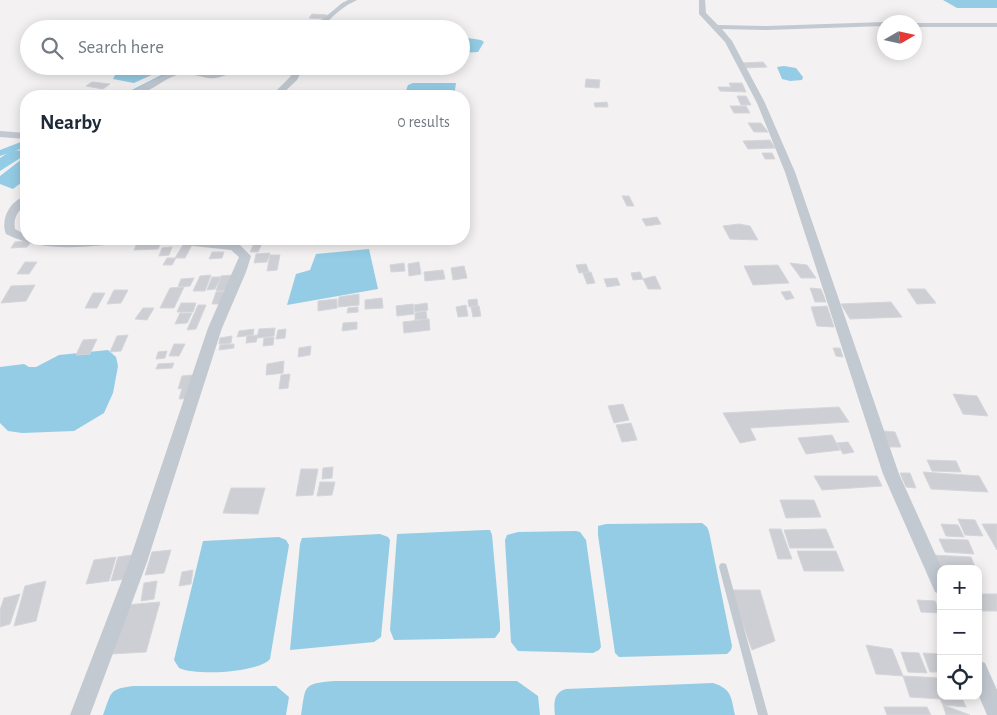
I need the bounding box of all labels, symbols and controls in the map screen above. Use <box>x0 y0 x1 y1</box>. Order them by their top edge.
north arrow <box>877 15 922 60</box>
search box <box>20 20 470 75</box>
icon: search <box>38 34 66 62</box>
text: Search here <box>78 38 164 57</box>
text: Nearby <box>40 112 101 133</box>
text: 0 results <box>397 114 450 130</box>
map controls <box>937 565 982 700</box>
button: + <box>937 565 982 610</box>
button: − <box>937 610 982 655</box>
button: locate <box>937 655 982 700</box>

